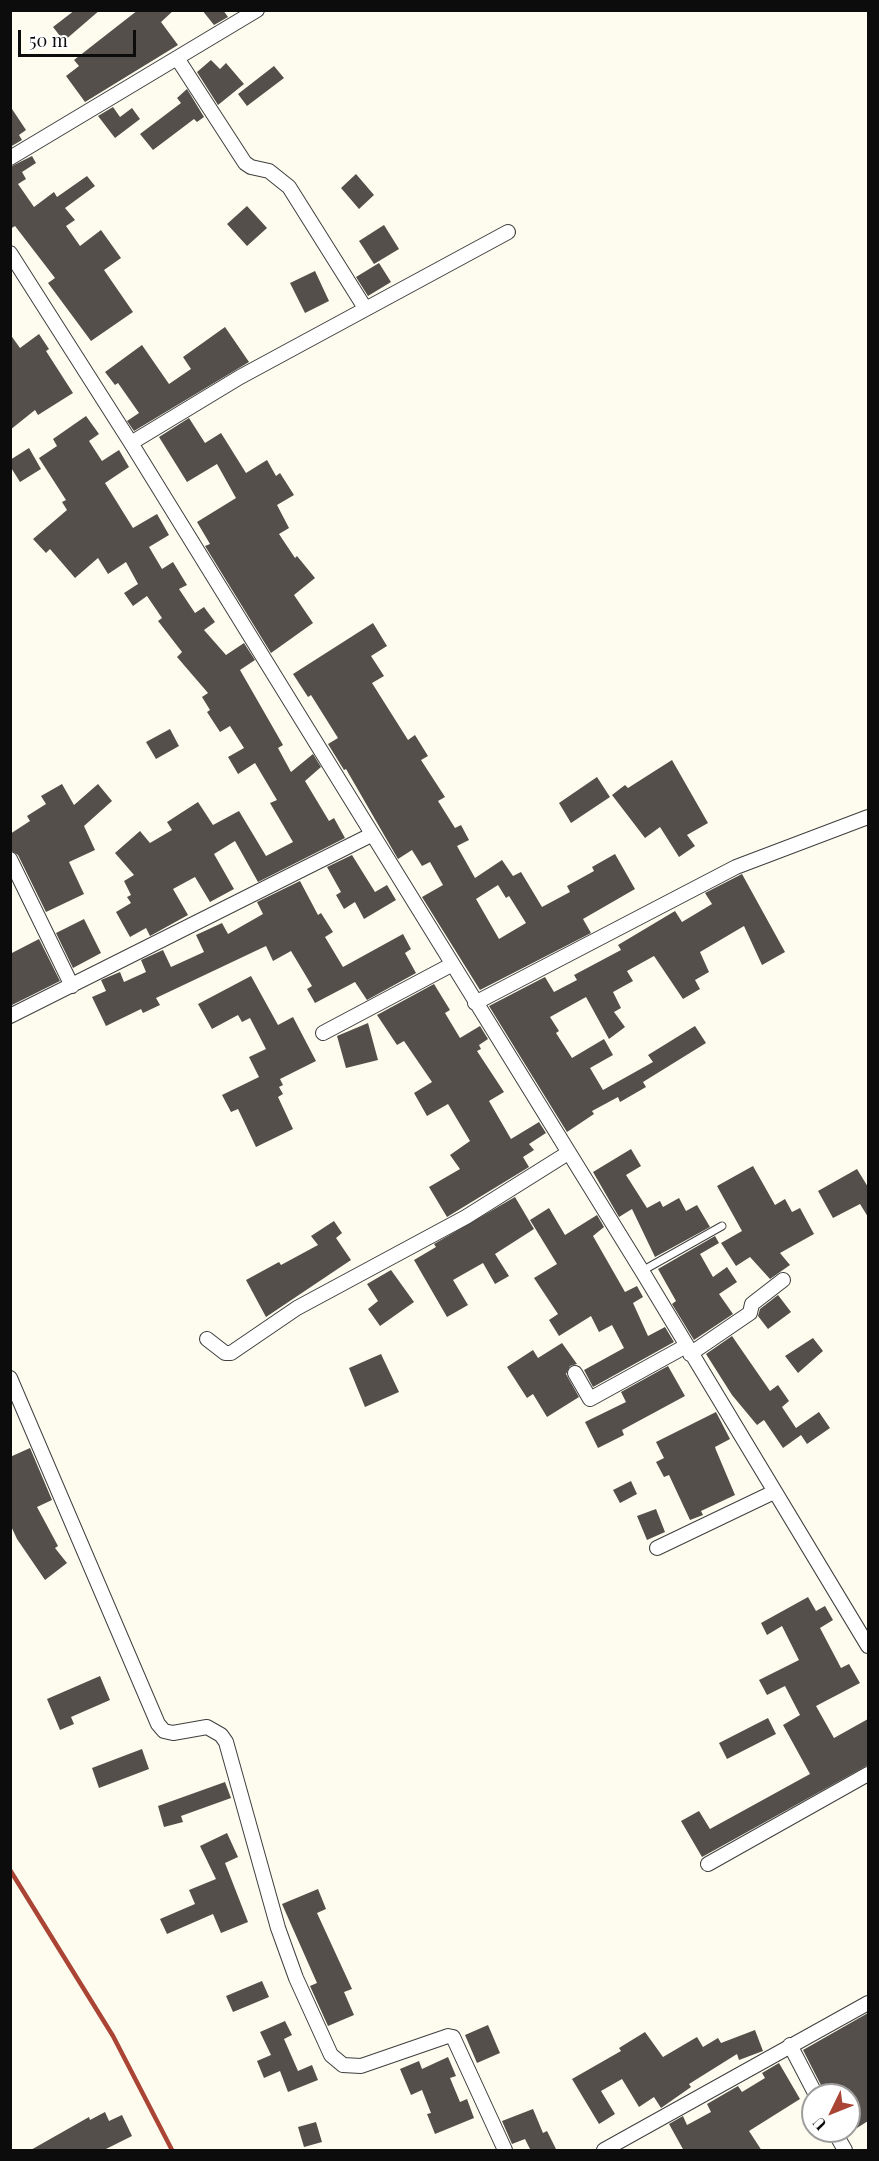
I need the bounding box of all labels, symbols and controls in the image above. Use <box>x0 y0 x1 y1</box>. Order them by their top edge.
scale bar <box>21 18 140 56</box>
text: 50 m <box>29 28 68 52</box>
north arrow <box>801 2083 861 2143</box>
text: U <box>807 2113 830 2135</box>

